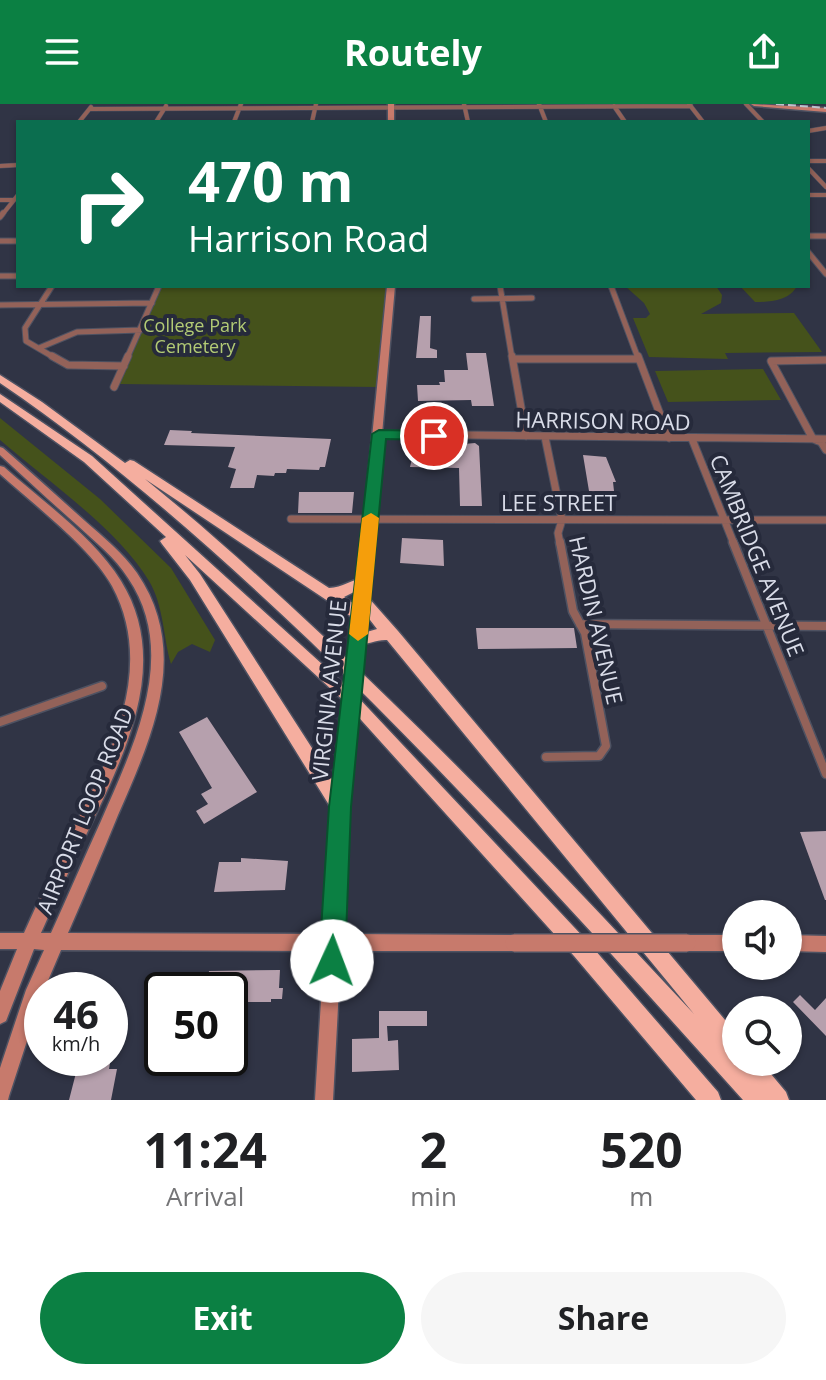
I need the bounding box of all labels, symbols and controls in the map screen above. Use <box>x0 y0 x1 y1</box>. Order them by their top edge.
text: Routely <box>344 28 482 77</box>
icon: menu <box>40 30 84 74</box>
icon: share <box>742 30 786 74</box>
text: 470 m <box>188 142 354 218</box>
icon: right <box>56 152 160 256</box>
text: Harrison Road <box>188 214 429 263</box>
park label: College Park Cemetery <box>143 313 247 358</box>
pin <box>400 402 468 470</box>
street label: HARRISON ROAD <box>515 403 691 437</box>
icon: arrive <box>412 414 456 458</box>
street label: CAMBRIDGE AVENUE <box>704 449 812 661</box>
street label: LEE STREET <box>501 487 617 517</box>
street label: HARDIN AVENUE <box>563 533 631 707</box>
street label: VIRGINIA AVENUE <box>304 598 352 782</box>
street label: AIRPORT LOOP ROAD <box>29 702 139 918</box>
map controls <box>722 900 802 1076</box>
button: sound <box>722 900 802 980</box>
position arrow <box>290 919 374 1003</box>
speed limit sign: 50 <box>144 972 248 1076</box>
text: 46 <box>53 986 99 1041</box>
button: search <box>722 996 802 1076</box>
text: km/h <box>52 1030 100 1057</box>
text: 11:24 <box>143 1117 267 1182</box>
text: 2 <box>420 1117 447 1182</box>
text: 520 <box>600 1117 683 1182</box>
text: Arrival <box>166 1178 244 1214</box>
text: min <box>410 1178 457 1214</box>
text: m <box>629 1178 653 1214</box>
button: Exit <box>40 1272 405 1364</box>
button: Share <box>421 1272 786 1364</box>

